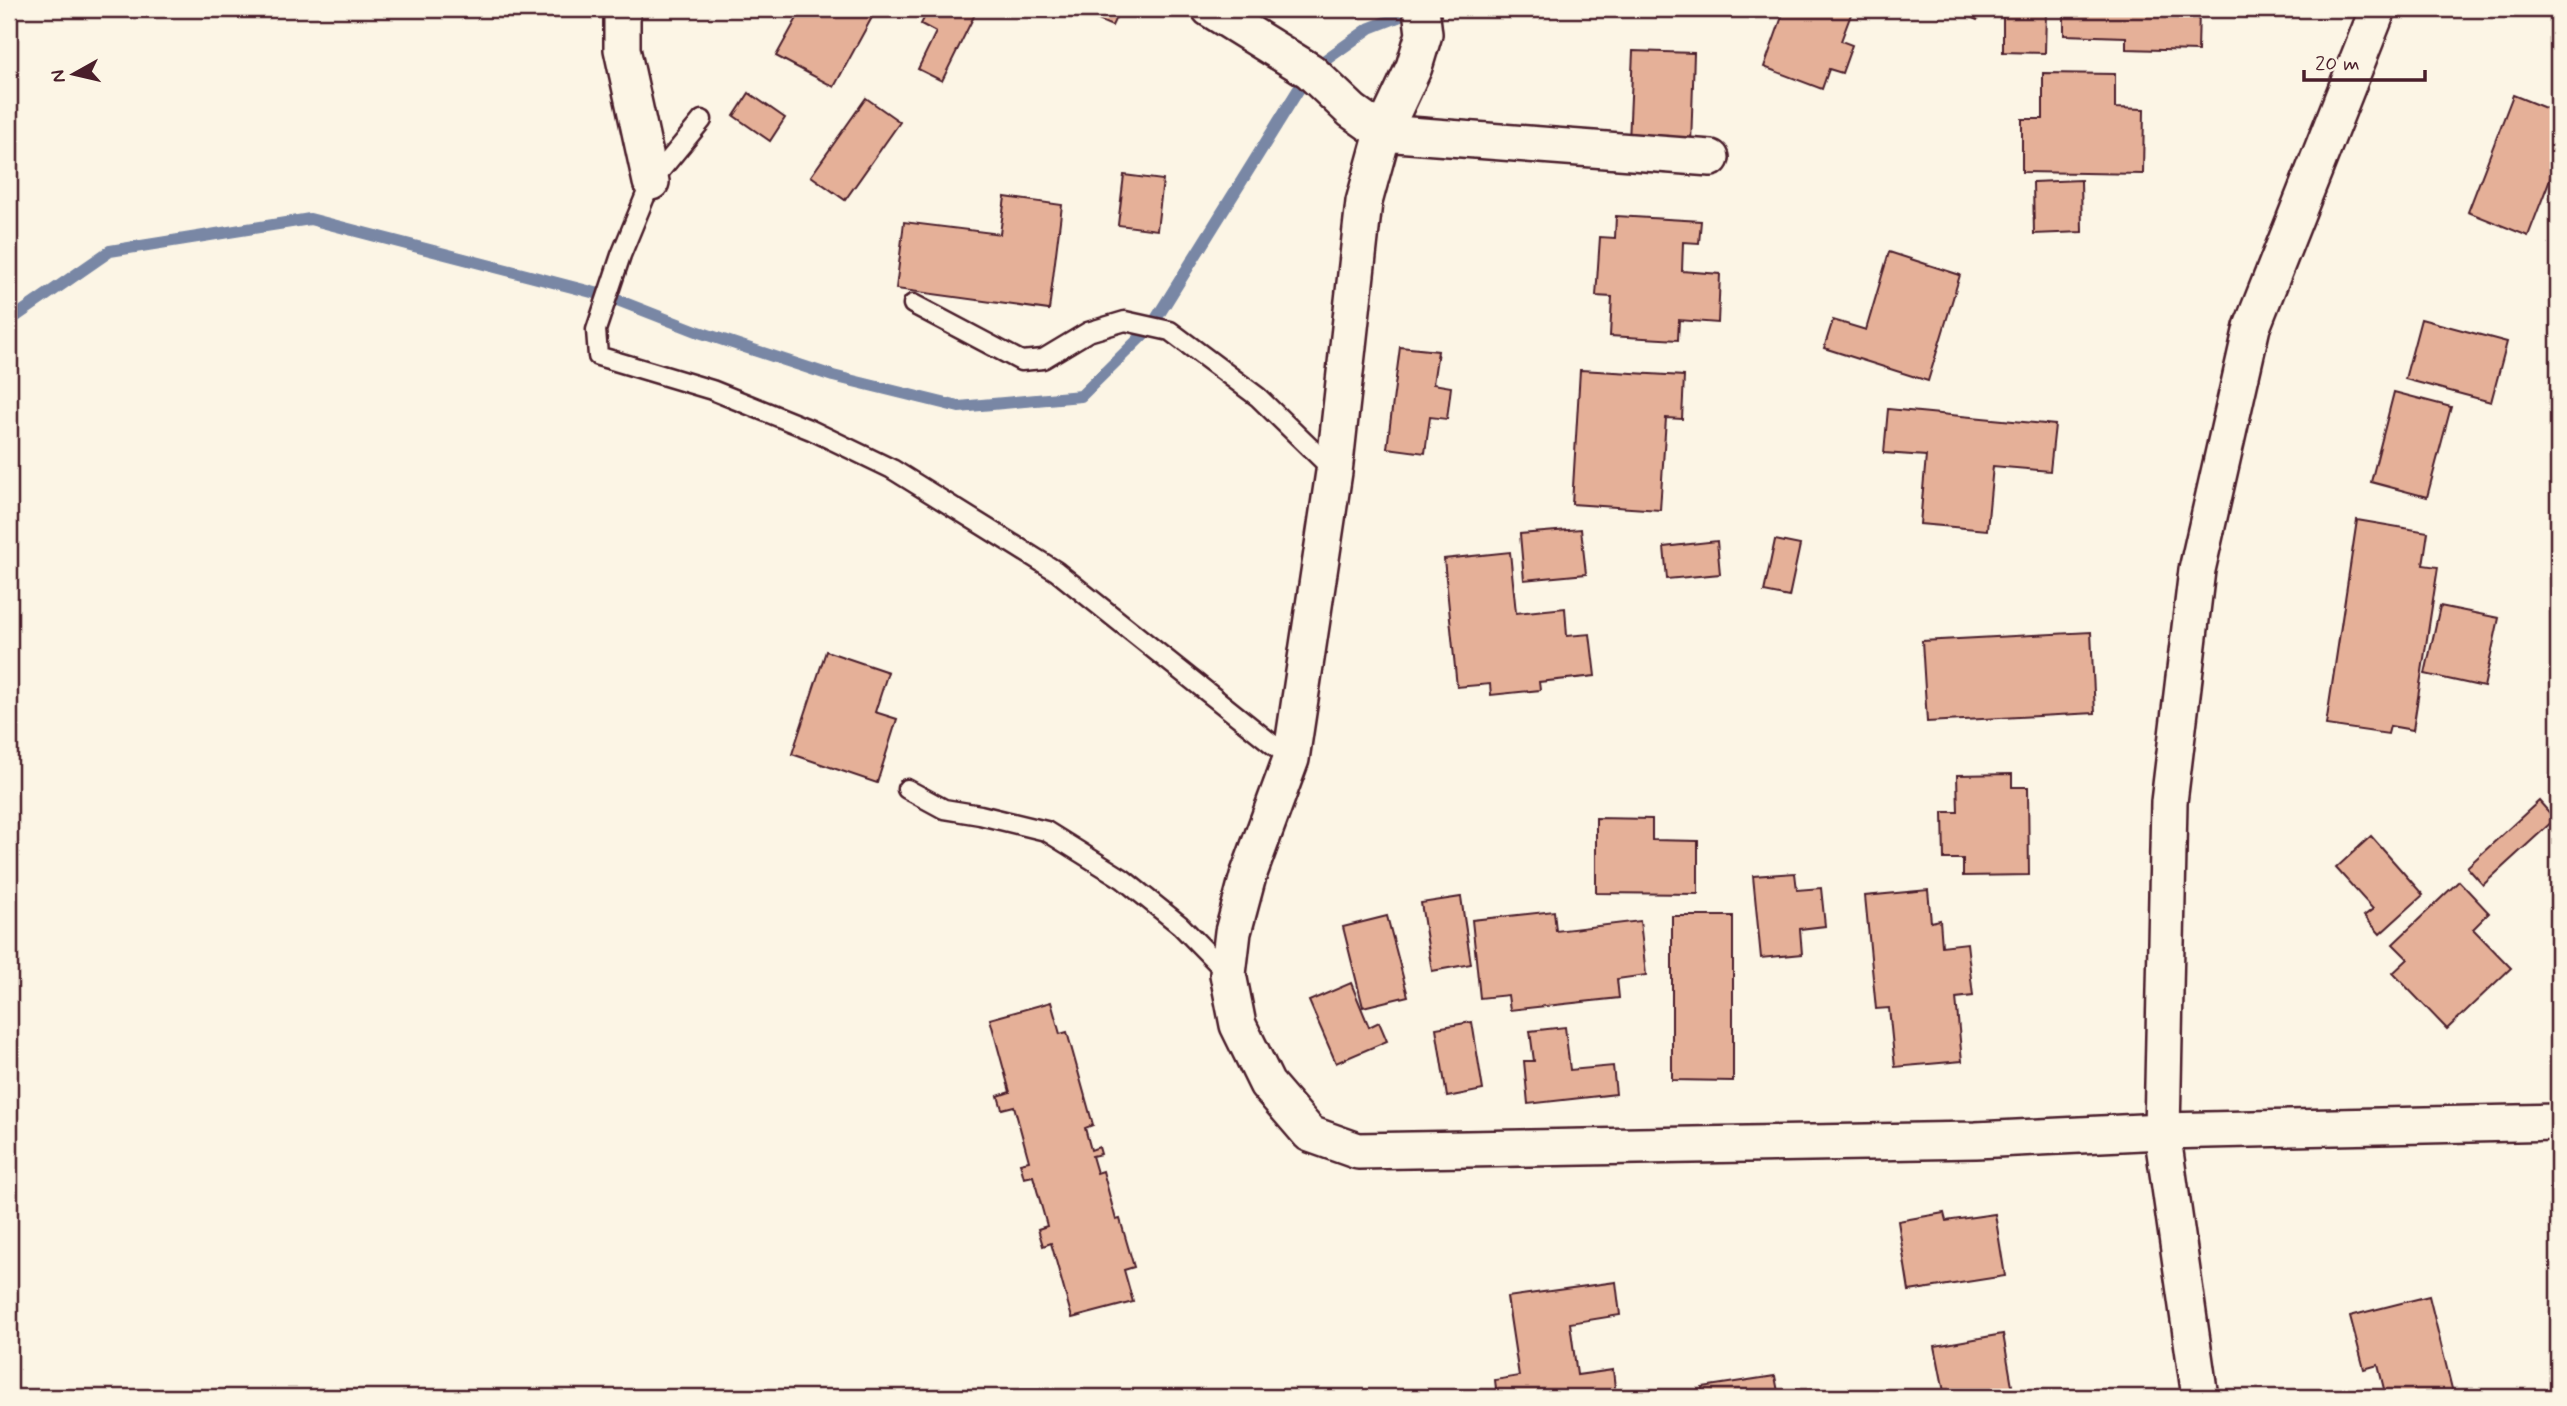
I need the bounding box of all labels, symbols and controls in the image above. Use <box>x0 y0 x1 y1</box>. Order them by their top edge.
north arrow <box>38 38 108 108</box>
scale bar <box>2304 38 2425 82</box>
text: 20 m <box>2315 50 2360 78</box>
text: N <box>45 68 72 84</box>

